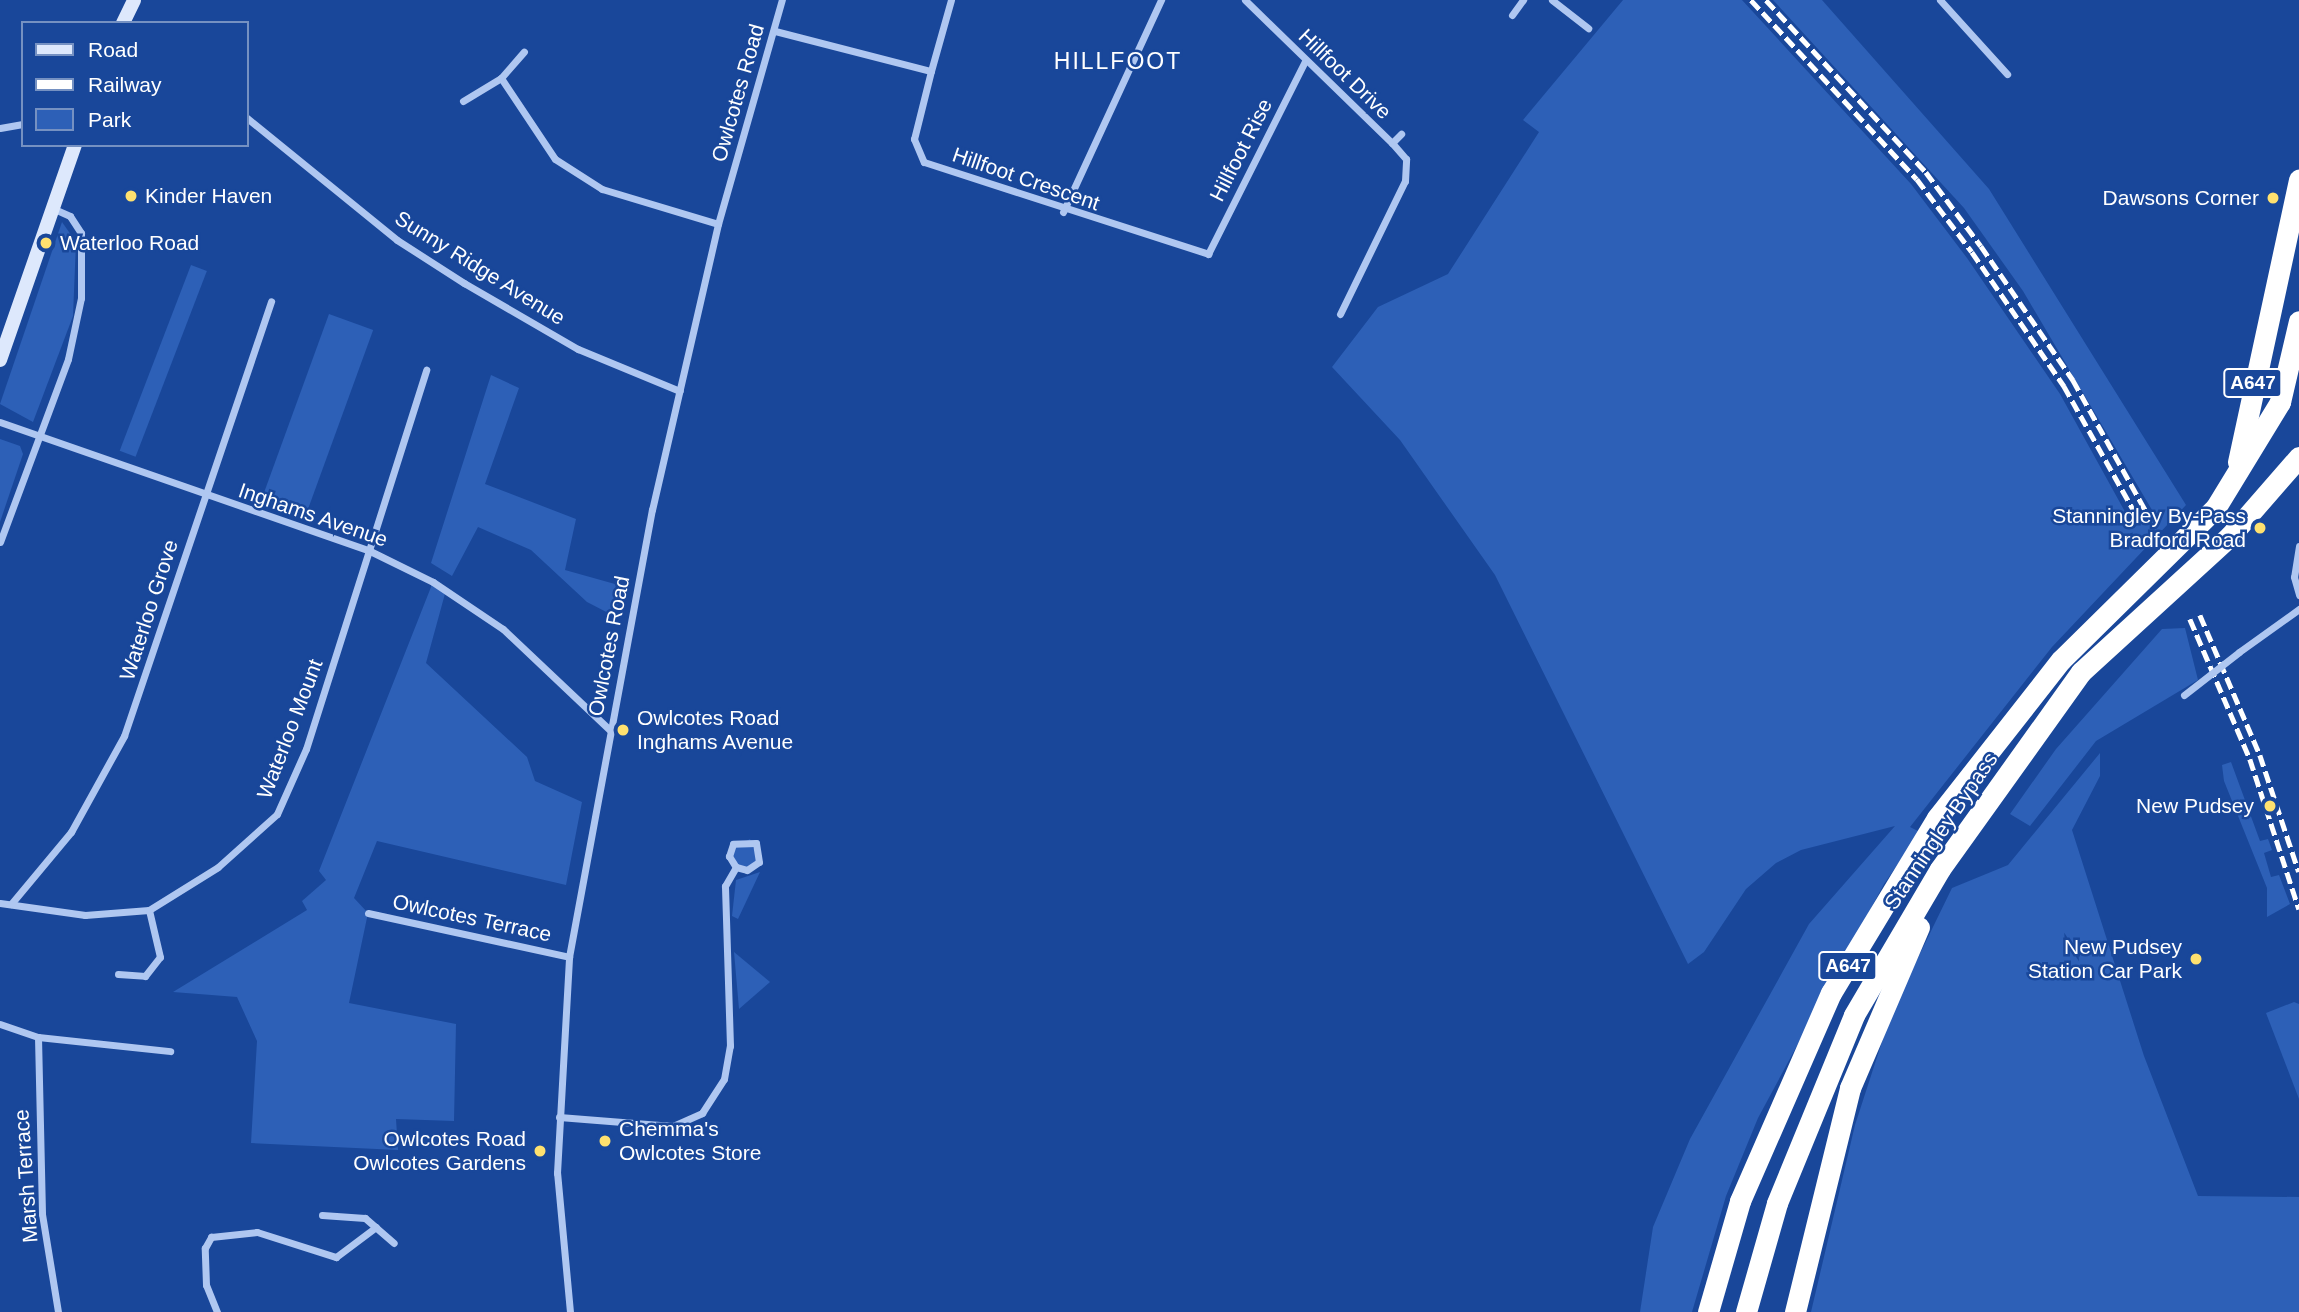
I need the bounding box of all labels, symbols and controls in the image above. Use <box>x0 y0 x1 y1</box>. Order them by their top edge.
legend <box>21 21 248 147</box>
street label: Owlcotes Road <box>706 21 770 165</box>
street label: Hillfoot Drive <box>1293 24 1397 124</box>
text: Road <box>88 38 138 61</box>
district label: HILLFOOT <box>1055 47 1181 75</box>
text: Railway <box>88 73 162 96</box>
street label: Hillfoot Rise <box>1204 94 1278 206</box>
text: Park <box>88 108 131 131</box>
street label: Hillfoot Crescent <box>949 142 1103 216</box>
place label: Kinder Haven <box>145 183 272 209</box>
place label: Dawsons Corner <box>2103 185 2259 211</box>
marker: Kinder Haven <box>123 188 139 204</box>
marker: Dawsons Corner <box>2265 190 2281 206</box>
street label: Sunny Ridge Avenue <box>390 205 570 331</box>
place label: Waterloo Road <box>60 230 199 256</box>
marker: Waterloo Road <box>38 235 54 251</box>
road number: A647 <box>2223 368 2283 398</box>
street label: Inghams Avenue <box>235 477 391 553</box>
place label: Stanningley By-Pass Bradford Road <box>2052 503 2246 553</box>
marker: Stanningley By-Pass Bradford Road <box>2252 520 2268 536</box>
street label: Waterloo Grove <box>114 537 184 683</box>
street label: Owlcotes Road <box>583 574 635 718</box>
street label: Waterloo Mount <box>252 656 328 802</box>
place label: Owlcotes Road Inghams Avenue <box>637 705 794 755</box>
marker: Owlcotes Road Inghams Avenue <box>615 722 631 738</box>
street label: Stanningley Bypass <box>1879 747 2003 915</box>
place label: New Pudsey <box>2136 793 2254 819</box>
marker: New Pudsey <box>2260 796 2280 816</box>
street label: Owlcotes Terrace <box>390 889 554 947</box>
place label: New Pudsey Station Car Park <box>2028 934 2182 984</box>
road number: A647 <box>1818 950 1878 982</box>
marker: New Pudsey Station Car Park <box>2188 951 2204 967</box>
street label: Marsh Terrace <box>9 1108 43 1244</box>
place label: Chemma's Owlcotes Store <box>619 1116 761 1166</box>
place label: Owlcotes Road Owlcotes Gardens <box>353 1126 526 1176</box>
marker: Chemma's Owlcotes Store <box>597 1133 613 1149</box>
marker: Owlcotes Road Owlcotes Gardens <box>532 1143 548 1159</box>

